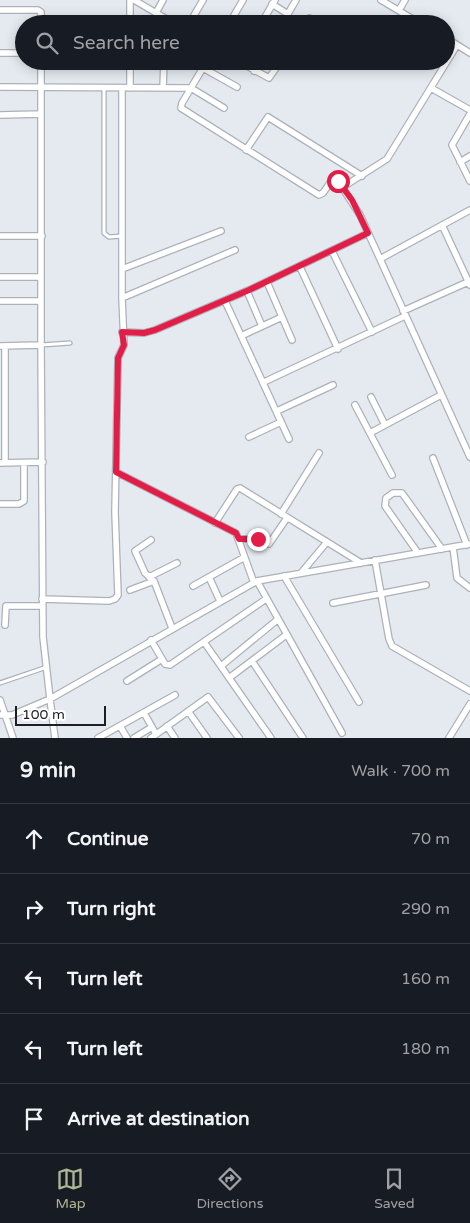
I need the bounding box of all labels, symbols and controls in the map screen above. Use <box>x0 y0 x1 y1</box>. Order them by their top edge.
search box <box>15 15 455 70</box>
icon: search <box>33 29 61 57</box>
text: Search here <box>73 32 180 54</box>
route start <box>327 170 350 193</box>
route end <box>247 528 270 551</box>
scale bar <box>15 703 106 726</box>
text: 100 m <box>22 706 65 723</box>
text: 9 min <box>20 758 76 783</box>
text: Walk · 700 m <box>351 761 450 781</box>
icon: ahead <box>20 825 48 853</box>
text: Continue <box>67 828 149 850</box>
text: 70 m <box>411 829 450 849</box>
icon: right <box>20 895 48 923</box>
text: Turn right <box>67 898 155 920</box>
text: 290 m <box>401 899 450 919</box>
icon: left <box>20 965 48 993</box>
text: Turn left <box>67 968 143 990</box>
text: 160 m <box>401 969 450 989</box>
icon: left <box>20 1035 48 1063</box>
text: Turn left <box>67 1038 143 1060</box>
text: 180 m <box>401 1039 450 1059</box>
icon: arrive <box>20 1105 48 1133</box>
text: Arrive at destination <box>67 1108 250 1130</box>
tab: Map <box>55 1165 86 1212</box>
tab: Directions <box>196 1165 263 1212</box>
tab: Saved <box>374 1165 415 1212</box>

